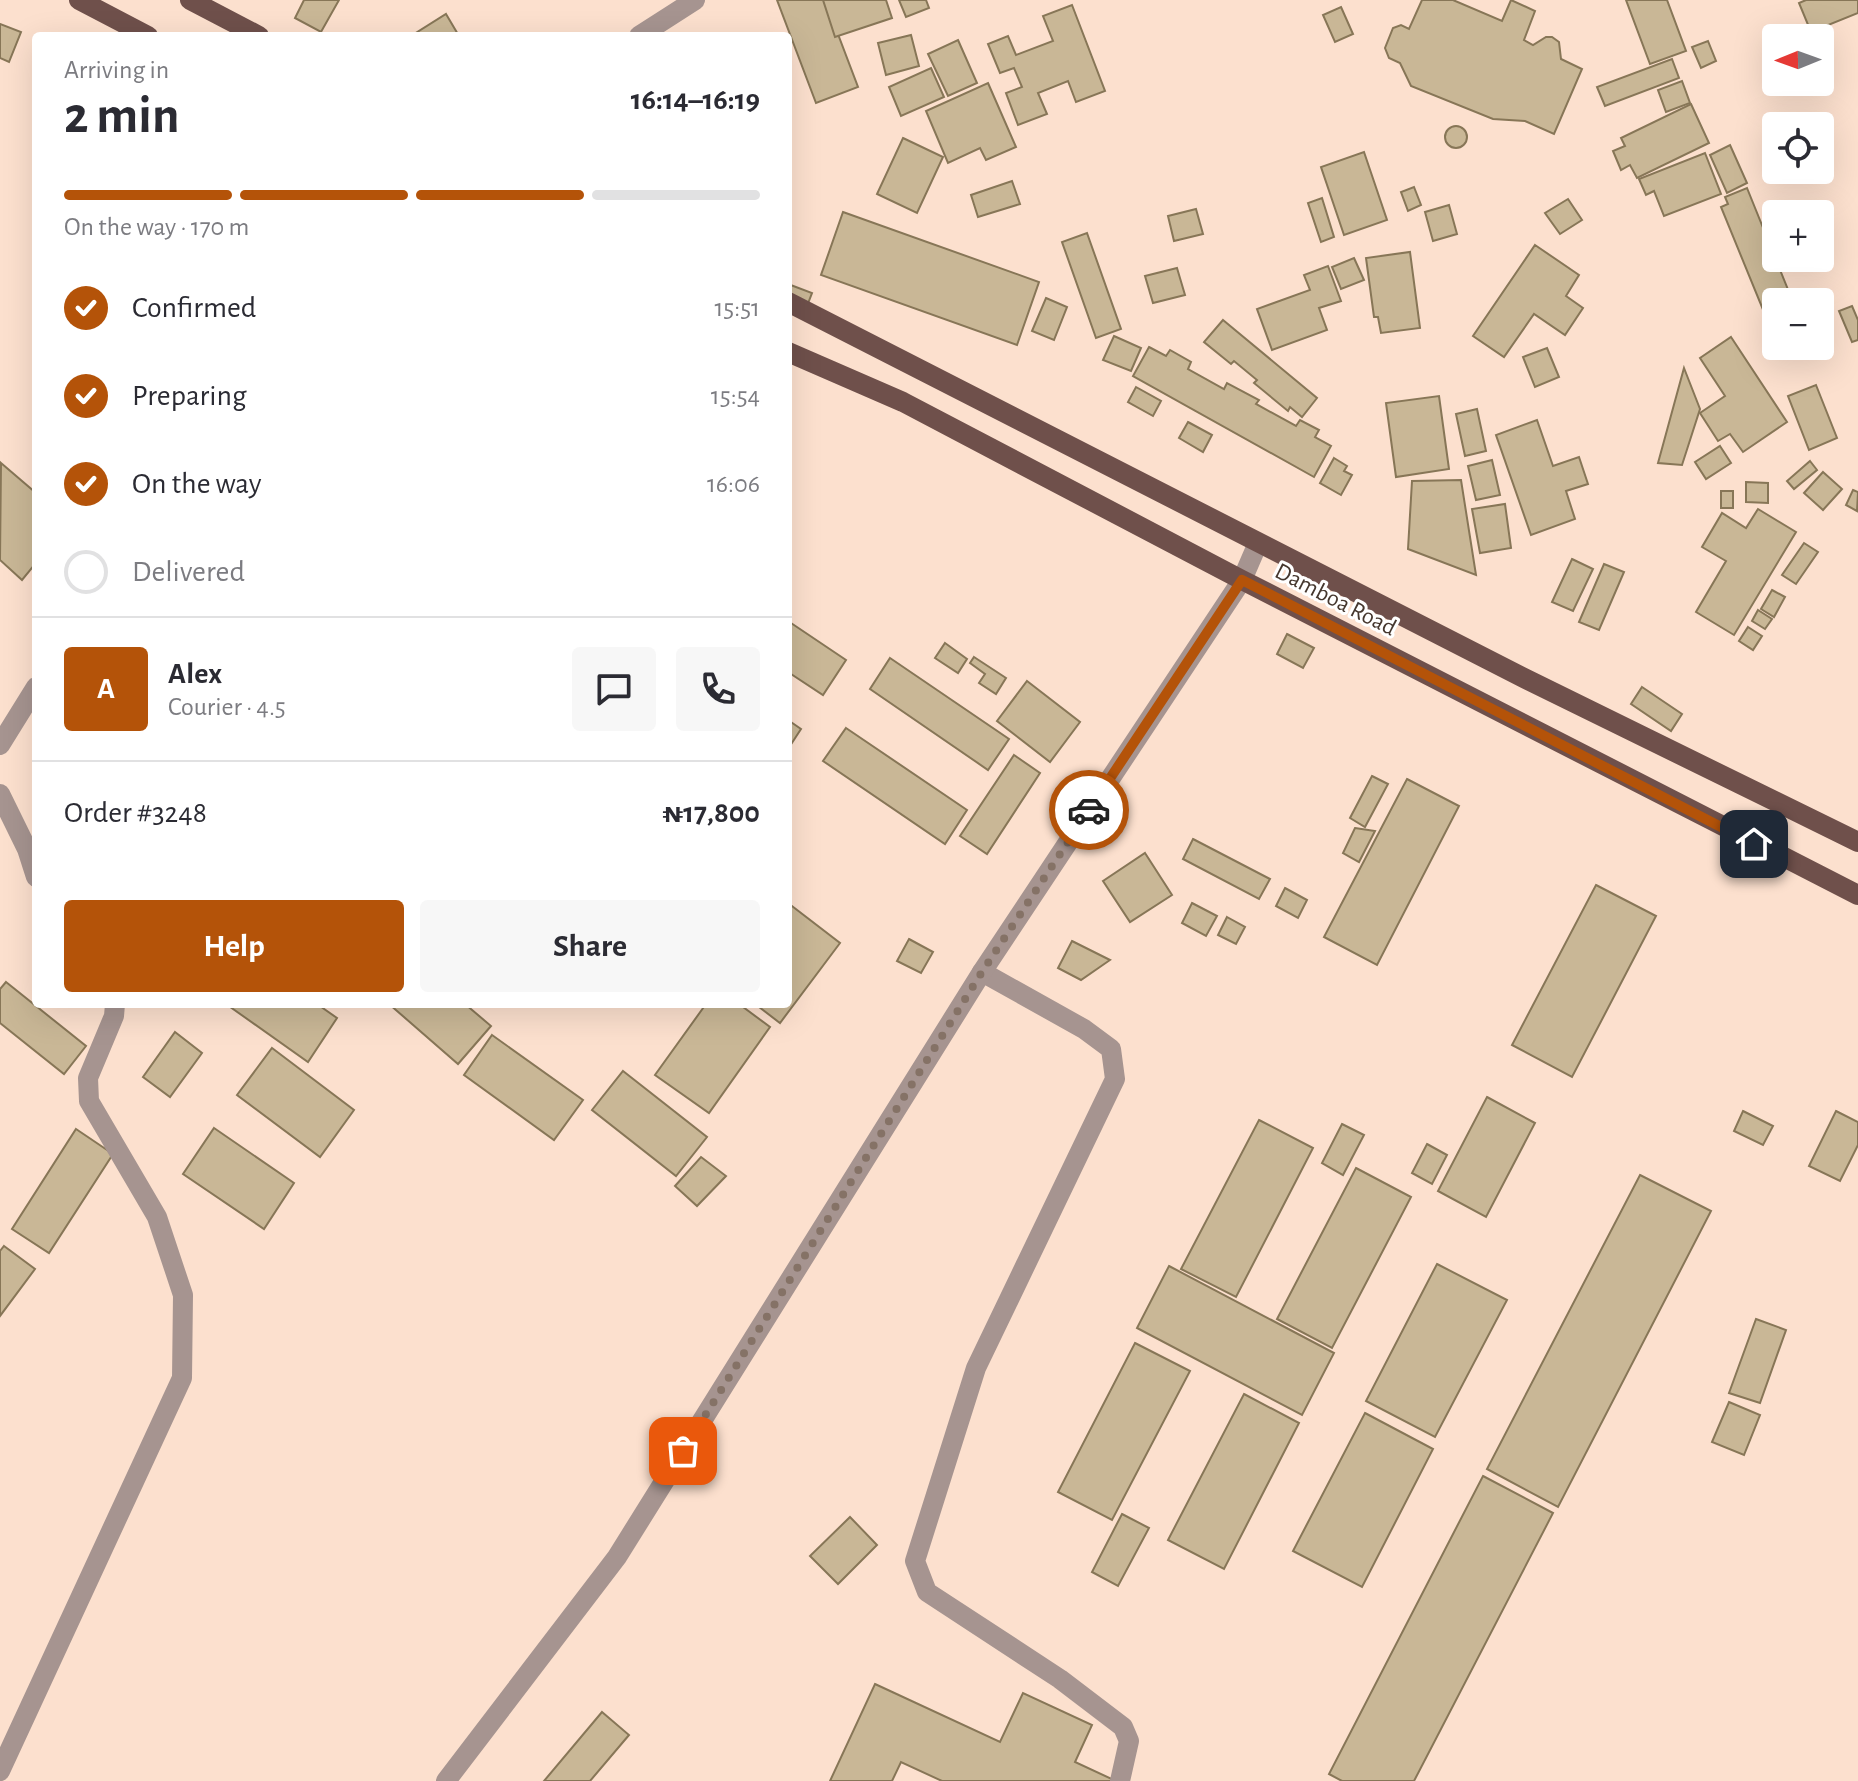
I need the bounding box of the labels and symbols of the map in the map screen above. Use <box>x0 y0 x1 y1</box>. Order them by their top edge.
north arrow <box>1762 24 1834 96</box>
street label: Damboa Road <box>1271 559 1400 641</box>
courier <box>1049 770 1129 850</box>
pin <box>1720 810 1788 878</box>
pin <box>649 1417 717 1485</box>

